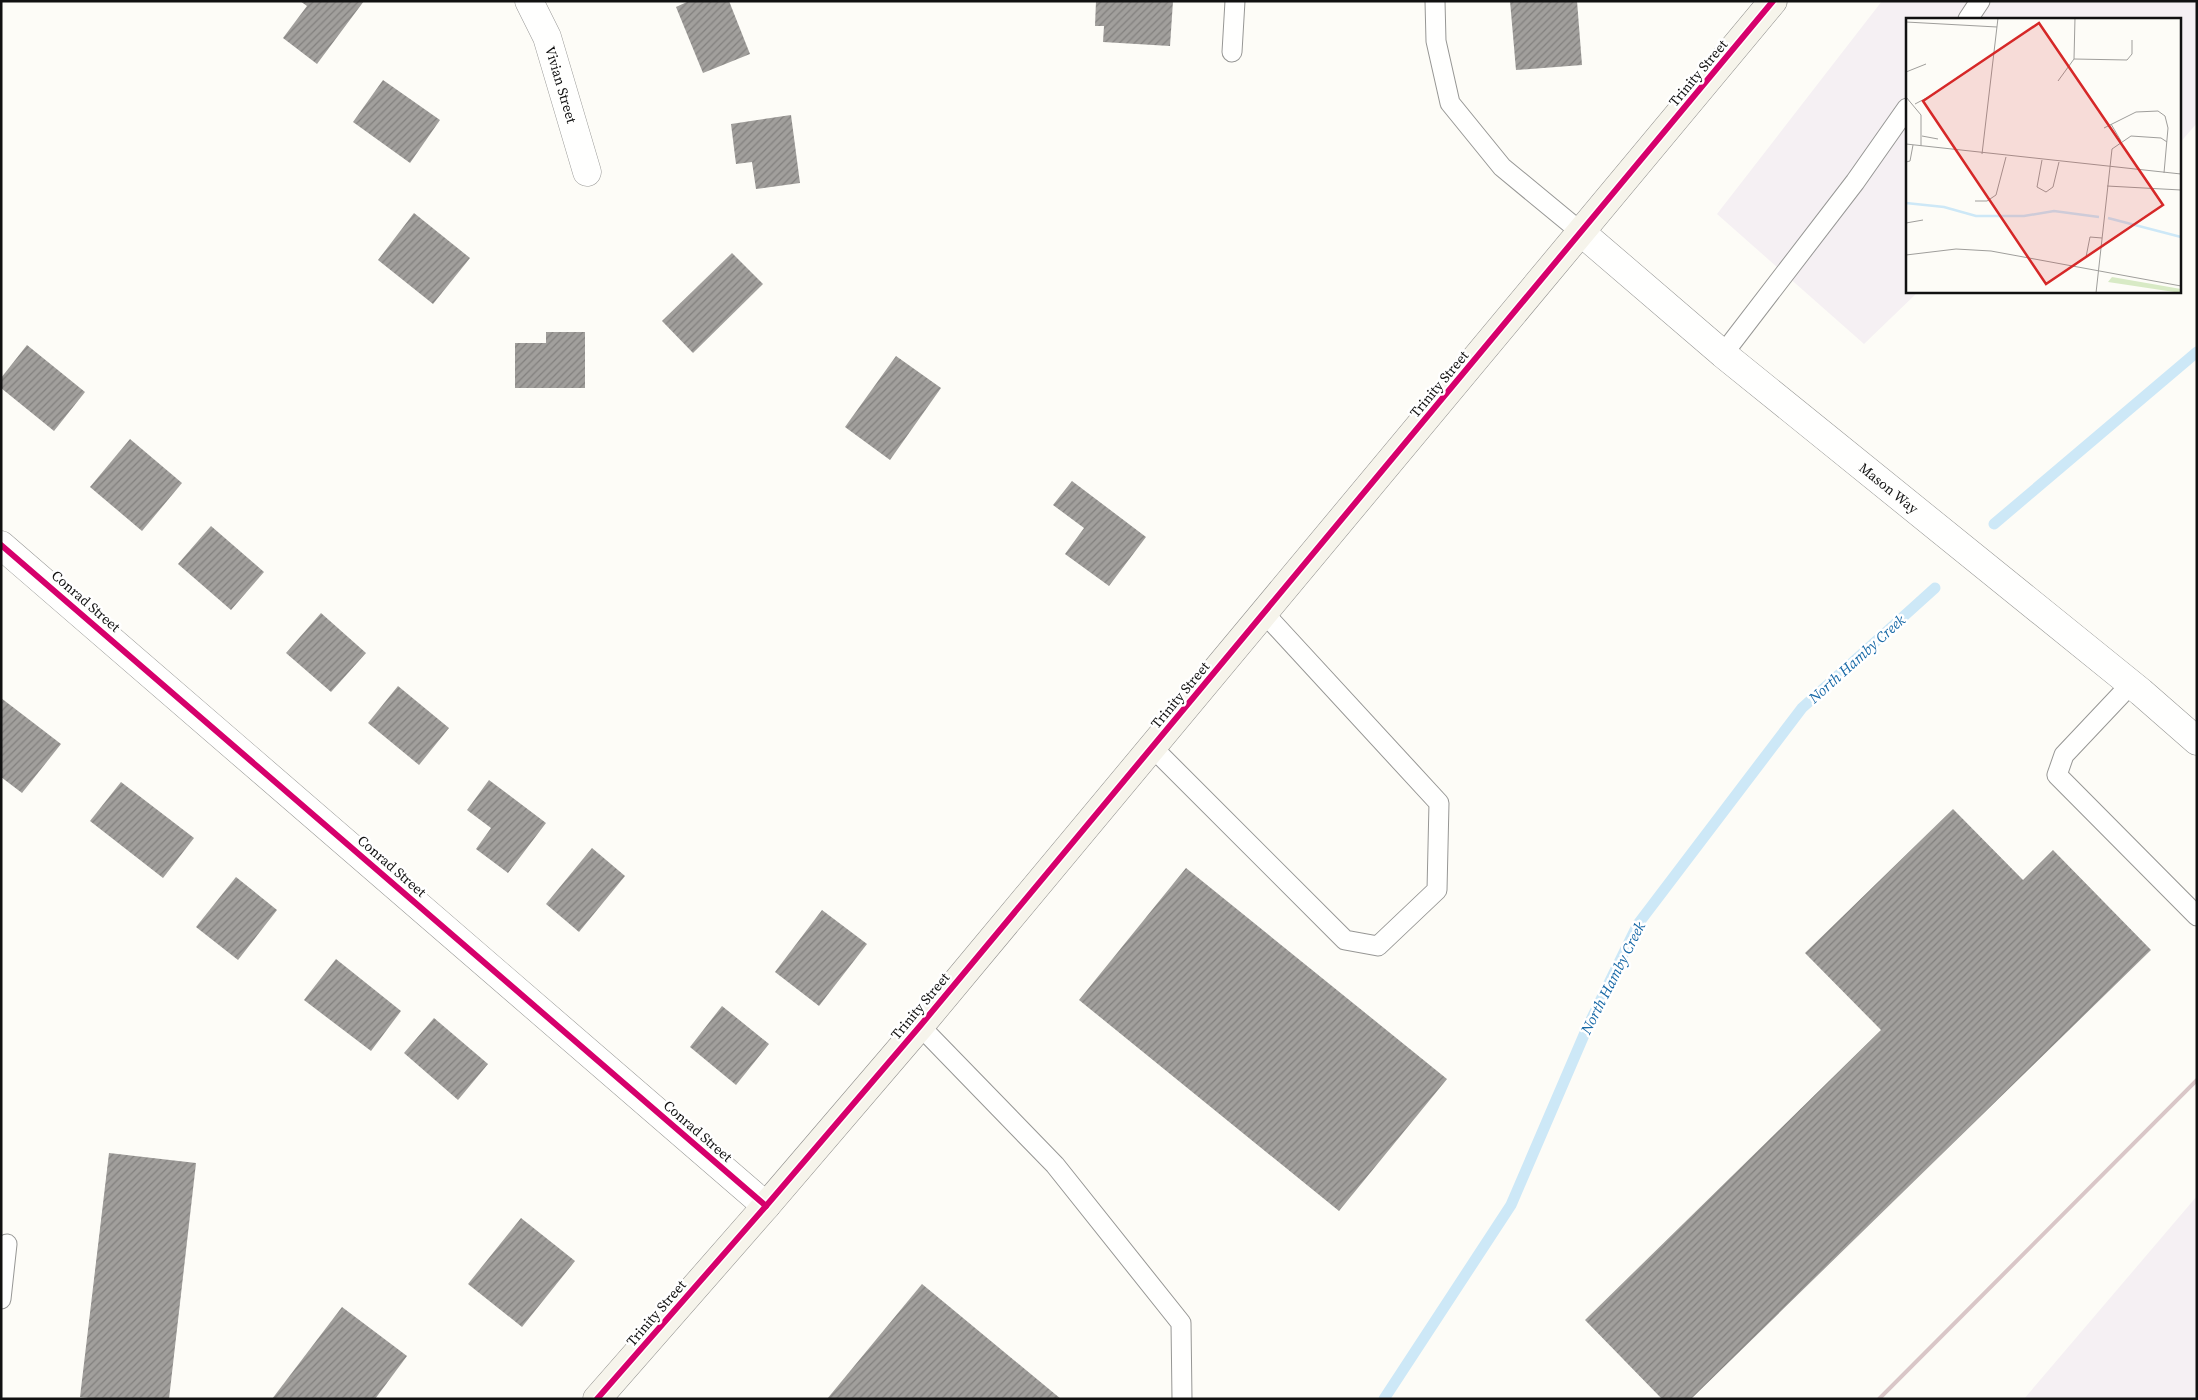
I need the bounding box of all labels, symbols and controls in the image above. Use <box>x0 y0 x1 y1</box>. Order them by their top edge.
inset map <box>1906 18 2180 292</box>
street label: Trinity Street <box>1664 35 1732 111</box>
street label: Vivian Street <box>540 44 582 126</box>
street label: Trinity Street <box>1405 346 1473 422</box>
street label: Mason Way <box>1855 458 1923 519</box>
street label: Conrad Street <box>47 565 125 637</box>
water label: North Hamby Creek <box>1803 609 1910 708</box>
street label: Trinity Street <box>1146 657 1214 733</box>
street label: Conrad Street <box>353 830 431 902</box>
water label: North Hamby Creek <box>1575 917 1650 1038</box>
street label: Trinity Street <box>886 968 954 1044</box>
street label: Conrad Street <box>659 1095 737 1167</box>
street label: Trinity Street <box>622 1275 691 1350</box>

